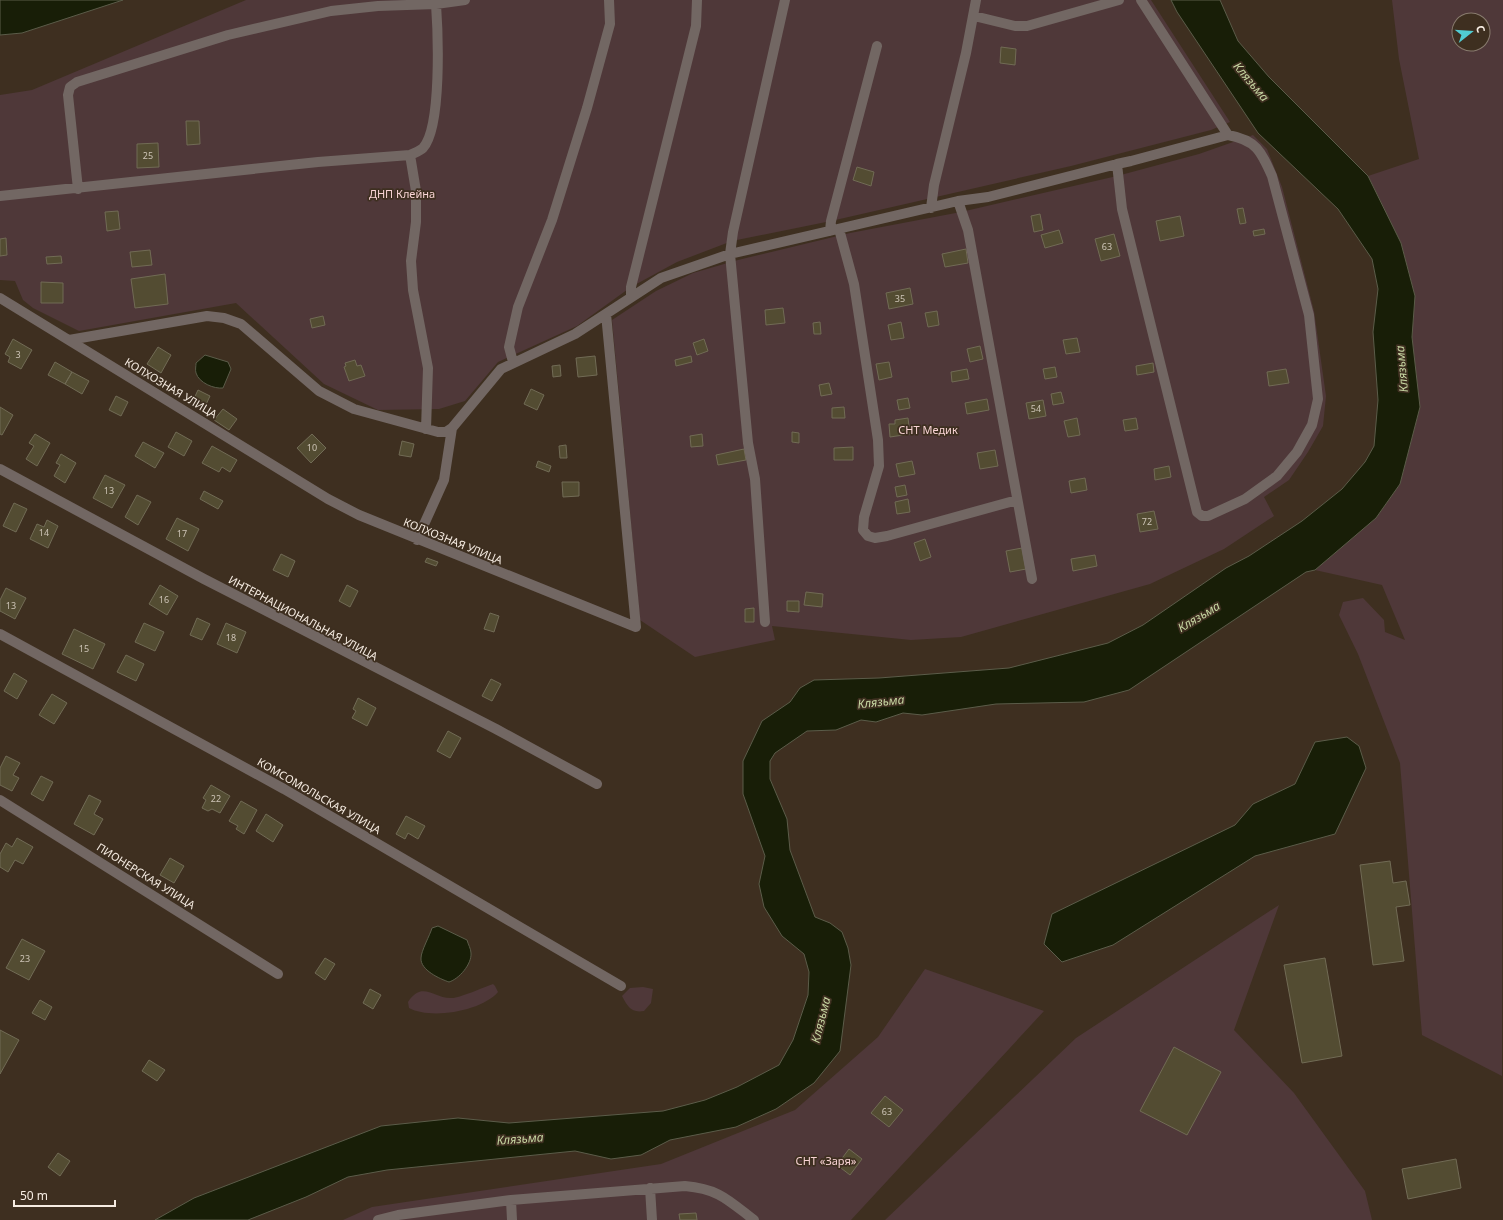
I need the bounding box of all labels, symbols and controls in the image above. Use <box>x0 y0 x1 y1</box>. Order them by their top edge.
north arrow <box>1451 12 1491 52</box>
text: С <box>1473 23 1489 35</box>
water label: Клязьма <box>1230 58 1273 105</box>
house number: 25 <box>143 149 153 162</box>
park label: ДНП Клейна <box>369 186 435 201</box>
house number: 63 <box>1102 240 1112 253</box>
house number: 35 <box>895 292 905 305</box>
water label: Клязьма <box>1391 345 1412 393</box>
house number: 3 <box>15 348 21 361</box>
street label: КОЛХОЗНАЯ УЛИЦА <box>122 354 221 422</box>
house number: 54 <box>1031 402 1041 415</box>
park label: СНТ Медик <box>898 422 958 437</box>
house number: 10 <box>307 441 317 454</box>
house number: 13 <box>104 484 114 497</box>
street label: КОЛХОЗНАЯ УЛИЦА <box>401 514 506 568</box>
house number: 72 <box>1142 515 1152 528</box>
house number: 14 <box>39 526 49 539</box>
house number: 17 <box>177 527 187 540</box>
street label: ИНТЕРНАЦИОНАЛЬНАЯ УЛИЦА <box>226 572 381 664</box>
house number: 16 <box>159 593 169 606</box>
water label: Клязьма <box>1174 597 1223 636</box>
house number: 13 <box>6 599 16 612</box>
house number: 18 <box>226 631 236 644</box>
house number: 15 <box>79 642 89 655</box>
water label: Клязьма <box>857 691 905 712</box>
street label: КОМСОМОЛЬСКАЯ УЛИЦА <box>255 754 385 838</box>
house number: 22 <box>211 792 221 805</box>
street label: ПИОНЕРСКАЯ УЛИЦА <box>94 839 199 913</box>
house number: 23 <box>20 952 30 965</box>
water label: Клязьма <box>807 995 834 1045</box>
house number: 63 <box>882 1105 892 1118</box>
water label: Клязьма <box>496 1128 544 1149</box>
park label: СНТ «Заря» <box>796 1153 857 1168</box>
scale bar <box>14 1182 115 1208</box>
text: 50 m <box>20 1187 48 1204</box>

